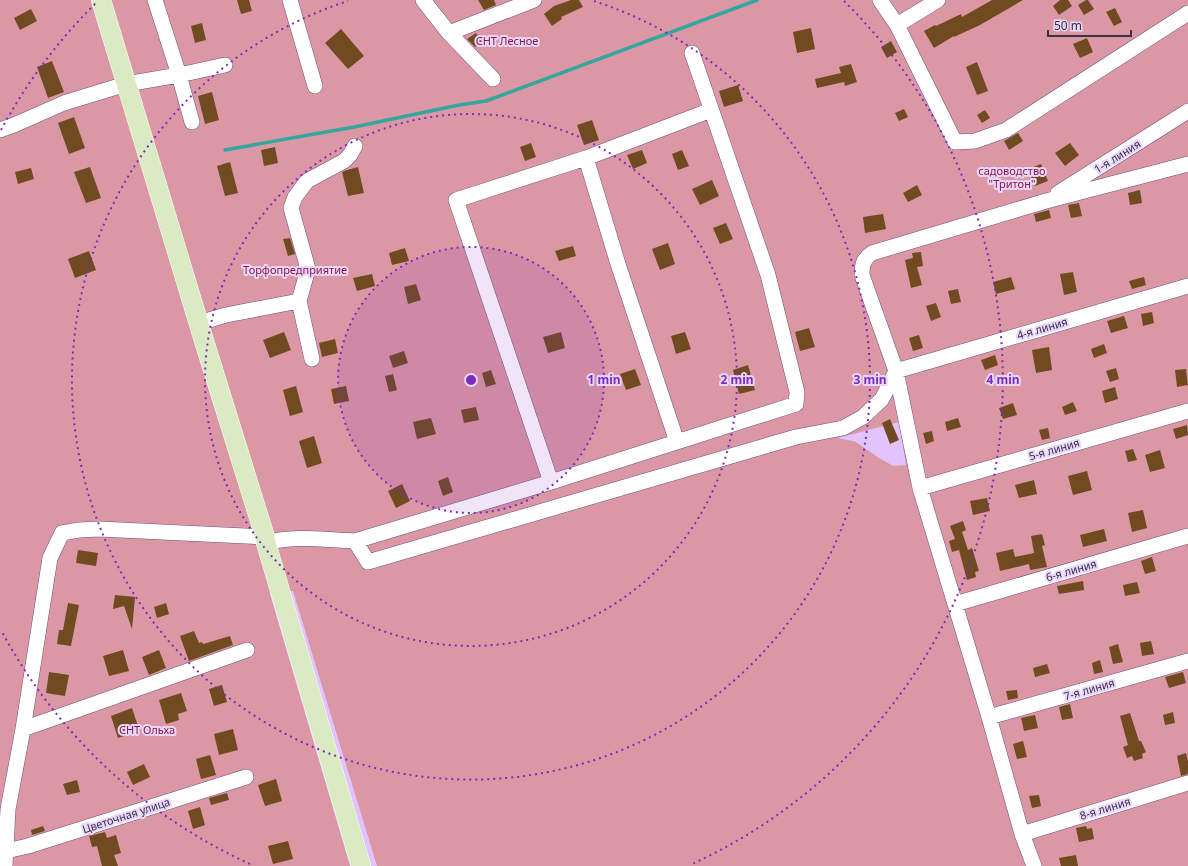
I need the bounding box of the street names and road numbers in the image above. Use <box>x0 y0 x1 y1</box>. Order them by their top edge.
street label: 1-я линия <box>1091 136 1143 176</box>
street label: 4-я линия <box>1015 314 1069 342</box>
street label: 5-я линия <box>1027 435 1081 463</box>
street label: 6-я линия <box>1044 556 1098 584</box>
street label: 7-я линия <box>1062 675 1116 703</box>
street label: 8-я линия <box>1078 793 1132 823</box>
street label: Цветочная улица <box>80 794 172 836</box>

